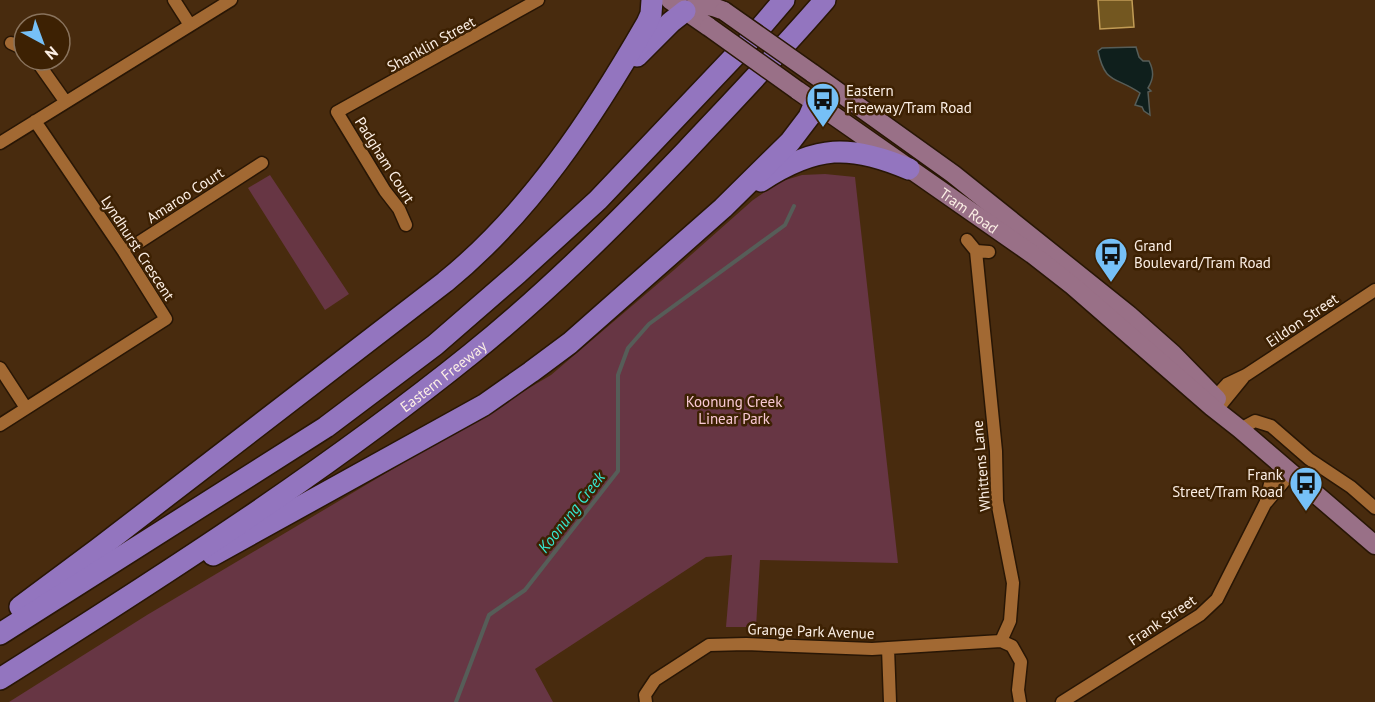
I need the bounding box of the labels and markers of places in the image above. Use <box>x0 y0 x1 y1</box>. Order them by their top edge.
bus stop icon: Eastern Freeway/Tram Road <box>805 81 841 128</box>
place label: Eastern Freeway/Tram Road <box>846 81 972 117</box>
bus stop icon: Grand Boulevard/Tram Road <box>1093 236 1129 283</box>
place label: Grand Boulevard/Tram Road <box>1134 236 1271 272</box>
place label: Frank Street/Tram Road <box>1172 465 1284 501</box>
bus stop icon: Frank Street/Tram Road <box>1288 465 1324 512</box>

